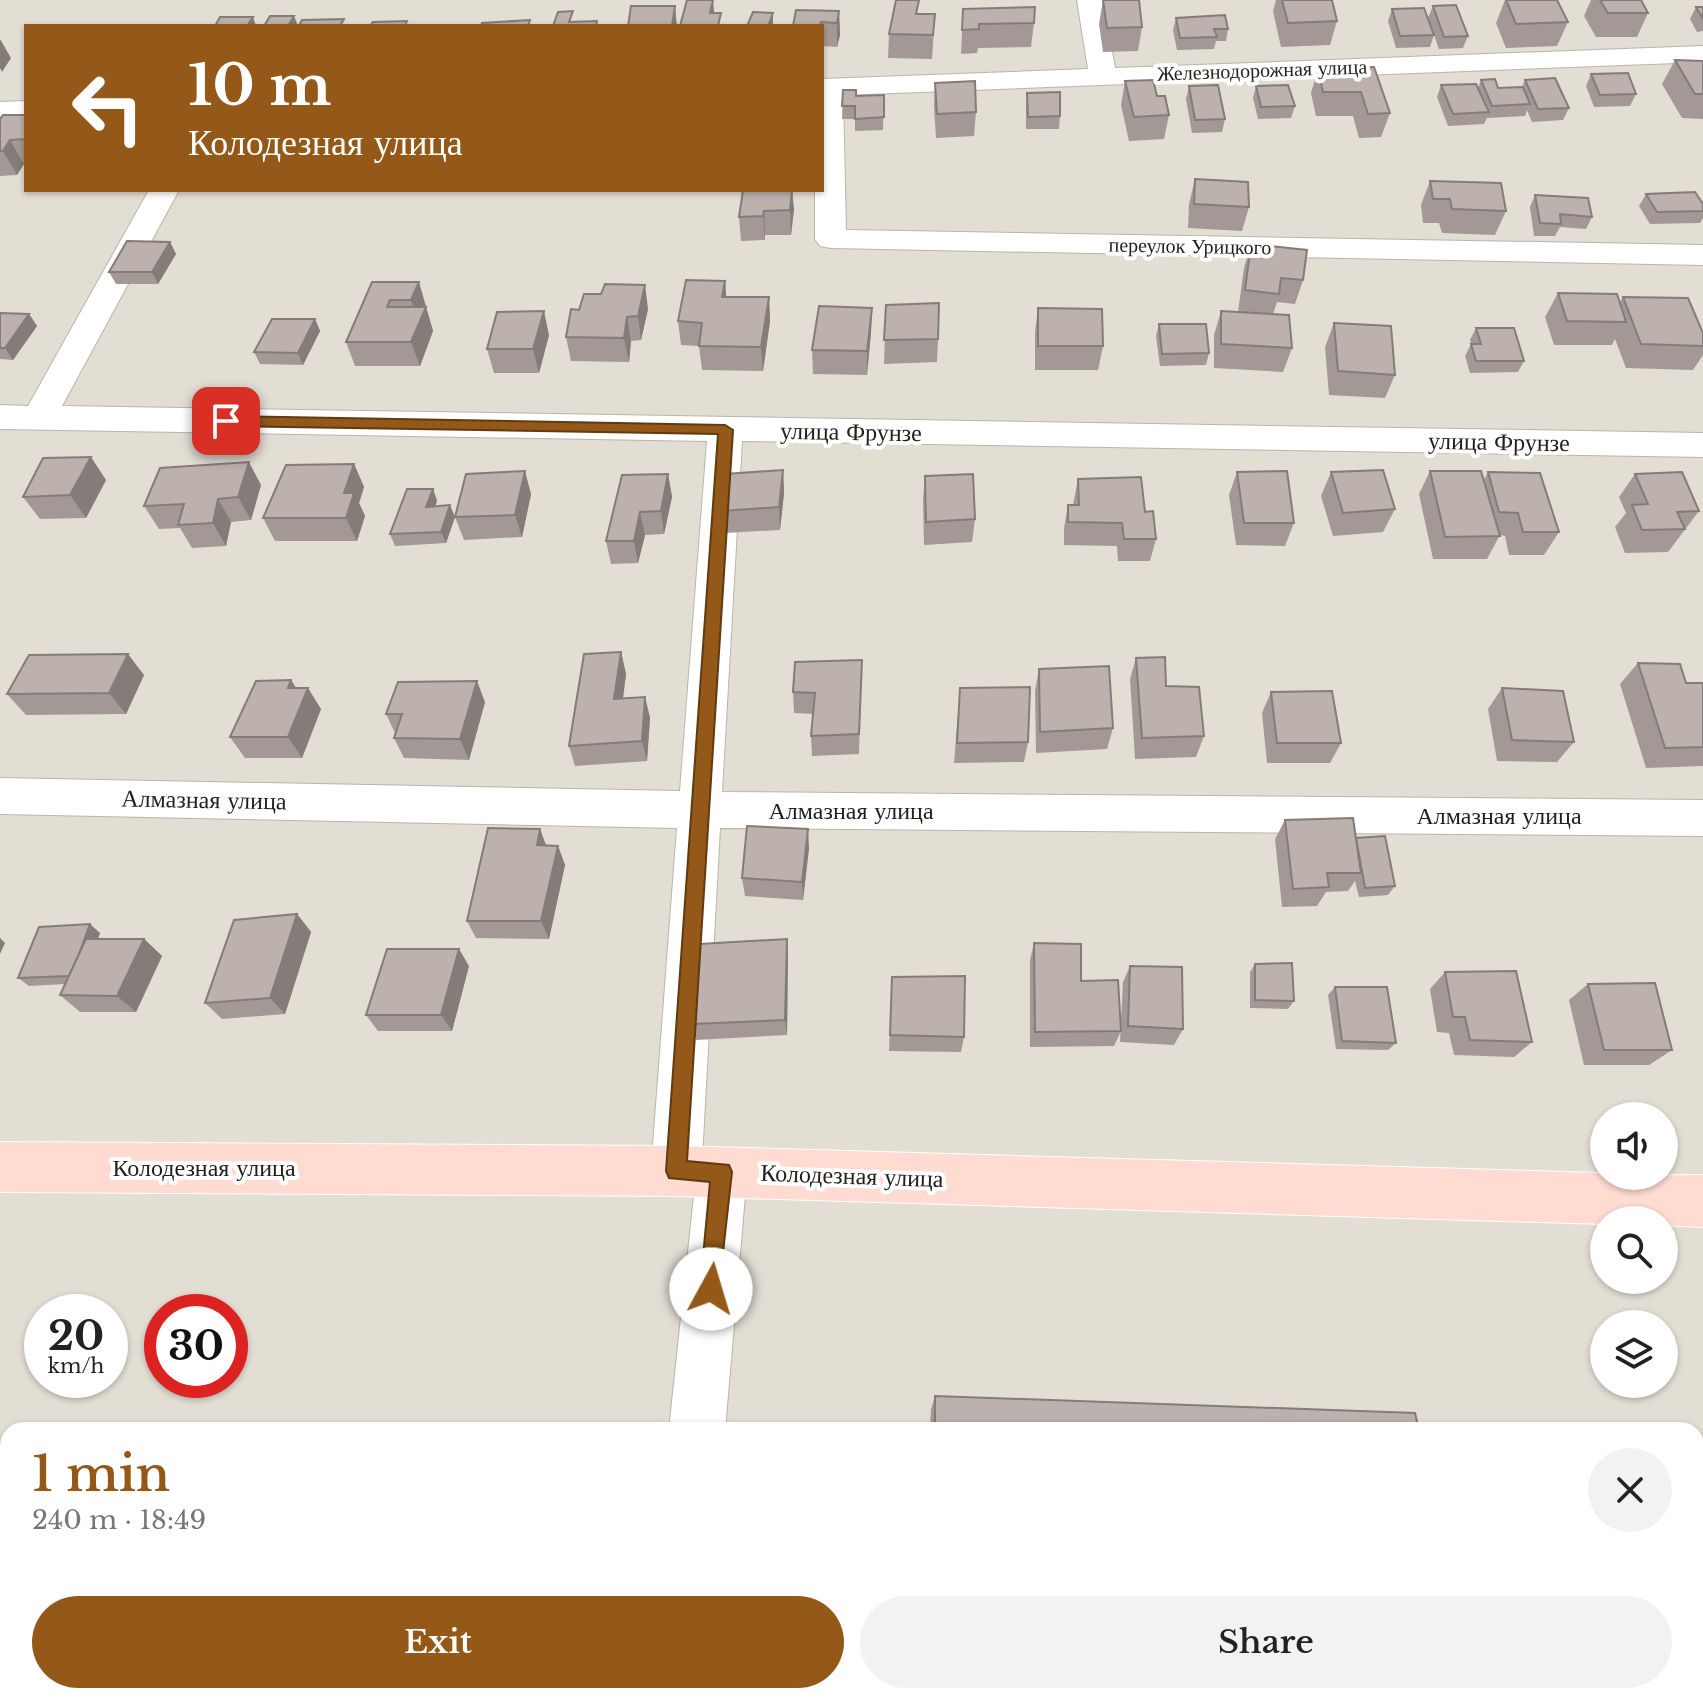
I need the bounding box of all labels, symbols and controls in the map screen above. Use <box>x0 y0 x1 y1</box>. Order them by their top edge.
text: 10 m <box>188 51 332 120</box>
street label: Железнодорожная улица <box>1156 54 1368 86</box>
icon: left <box>56 56 160 160</box>
text: Колодезная улица <box>188 120 463 165</box>
street label: переулок Урицкого <box>1108 233 1272 259</box>
pin <box>192 387 260 455</box>
icon: arrive <box>204 399 248 443</box>
street label: улица Фрунзе <box>780 416 922 447</box>
street label: улица Фрунзе <box>1428 426 1570 457</box>
street label: Алмазная улица <box>121 784 287 815</box>
street label: Алмазная улица <box>768 796 934 825</box>
street label: Алмазная улица <box>1416 801 1582 830</box>
map controls <box>1590 1102 1678 1398</box>
button: sound <box>1590 1102 1678 1190</box>
street label: Колодезная улица <box>112 1153 296 1182</box>
street label: Колодезная улица <box>760 1158 944 1193</box>
button: search <box>1590 1206 1678 1294</box>
position arrow <box>669 1247 753 1331</box>
speed limit sign: 30 <box>144 1294 248 1398</box>
button: layers <box>1590 1310 1678 1398</box>
text: 20 <box>48 1311 104 1361</box>
text: km/h <box>48 1354 104 1378</box>
text: 1 min <box>32 1444 170 1504</box>
button: close <box>1588 1448 1672 1532</box>
text: 240 m · 18:49 <box>32 1504 206 1536</box>
button: Exit <box>32 1596 844 1688</box>
button: Share <box>860 1596 1672 1688</box>

